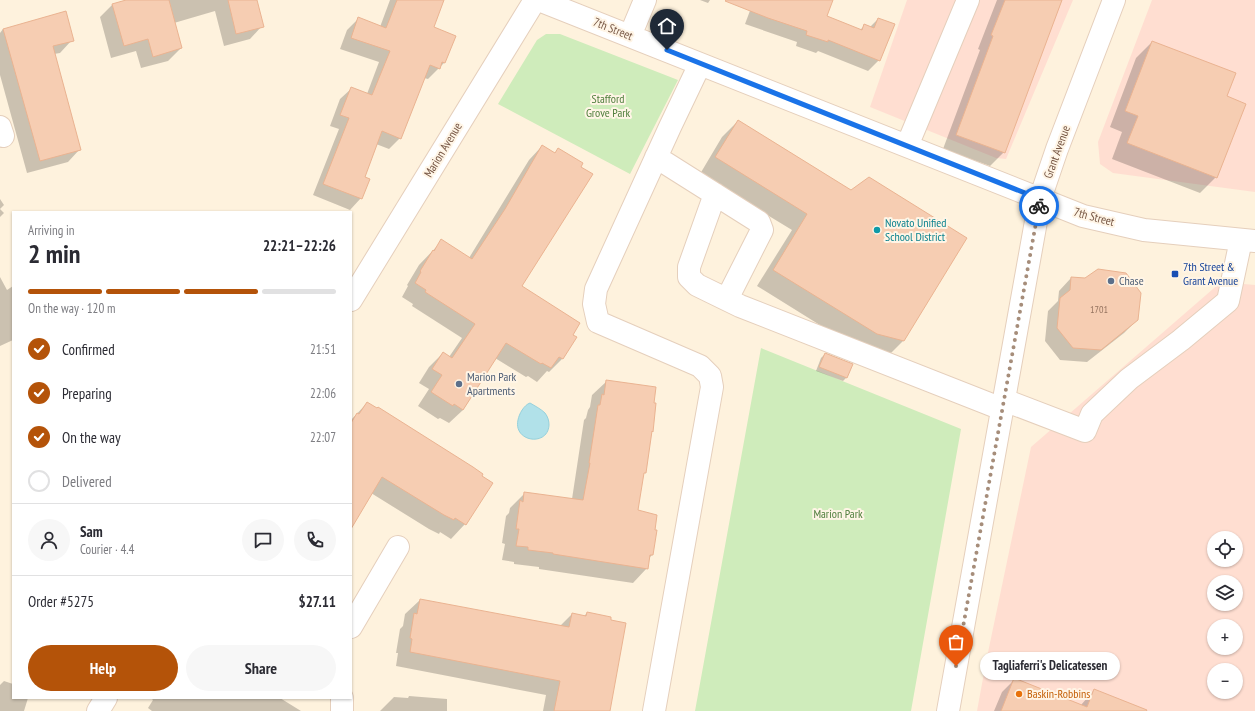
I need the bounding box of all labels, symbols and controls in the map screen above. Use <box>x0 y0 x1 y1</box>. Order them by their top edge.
pin <box>650 9 684 50</box>
street label: 7th Street <box>591 14 636 43</box>
icon: home <box>656 15 678 37</box>
park label: Stafford Grove Park <box>586 91 630 120</box>
street label: Marion Avenue <box>420 120 465 180</box>
street label: Grant Avenue <box>1040 123 1073 180</box>
courier <box>1019 186 1059 226</box>
icon: bike <box>1028 195 1050 217</box>
street label: 7th Street <box>1072 204 1117 229</box>
place label: Novato Unified School District <box>885 215 946 244</box>
text: Arriving in <box>28 222 75 239</box>
marker: Novato Unified School District <box>872 225 882 235</box>
text: 22:21–22:26 <box>263 236 336 255</box>
text: 2 min <box>28 237 81 270</box>
place label: 7th Street & Grant Avenue <box>1183 259 1238 288</box>
marker: 7th Street & Grant Avenue <box>1170 269 1180 279</box>
place label: Chase <box>1119 273 1144 288</box>
marker: Chase <box>1106 276 1116 286</box>
text: On the way · 120 m <box>28 300 115 317</box>
house number: 1701 <box>1090 303 1108 316</box>
icon: check <box>28 338 50 360</box>
text: Confirmed <box>62 340 115 359</box>
text: 21:51 <box>310 341 336 358</box>
place label: Marion Park Apartments <box>467 369 517 398</box>
marker: Marion Park Apartments <box>454 379 464 389</box>
icon: check <box>28 382 50 404</box>
text: Preparing <box>62 384 112 403</box>
text: 22:06 <box>310 385 336 402</box>
icon: check <box>28 426 50 448</box>
text: On the way <box>62 428 121 447</box>
text: 22:07 <box>310 429 336 446</box>
text: Delivered <box>62 472 112 491</box>
park label: Marion Park <box>813 506 863 521</box>
button: person <box>28 519 70 561</box>
button: chat <box>242 519 284 561</box>
button: phone <box>294 519 336 561</box>
text: Sam <box>80 522 103 541</box>
map controls <box>1207 531 1243 699</box>
button: locate <box>1207 531 1243 567</box>
text: Courier · 4.4 <box>80 541 134 558</box>
button: layers <box>1207 575 1243 611</box>
text: Order #5275 <box>28 592 94 611</box>
text: $27.11 <box>298 592 336 611</box>
button: + <box>1207 619 1243 655</box>
pin <box>939 625 973 666</box>
icon: bag <box>945 631 967 653</box>
button: Help <box>28 645 178 691</box>
button: Share <box>186 645 336 691</box>
callout: Tagliaferri's Delicatessen <box>980 652 1120 680</box>
text: Tagliaferri's Delicatessen <box>993 657 1107 674</box>
button: − <box>1207 663 1243 699</box>
place label: Baskin-Robbins <box>1027 686 1090 701</box>
marker: Baskin-Robbins <box>1014 689 1024 699</box>

